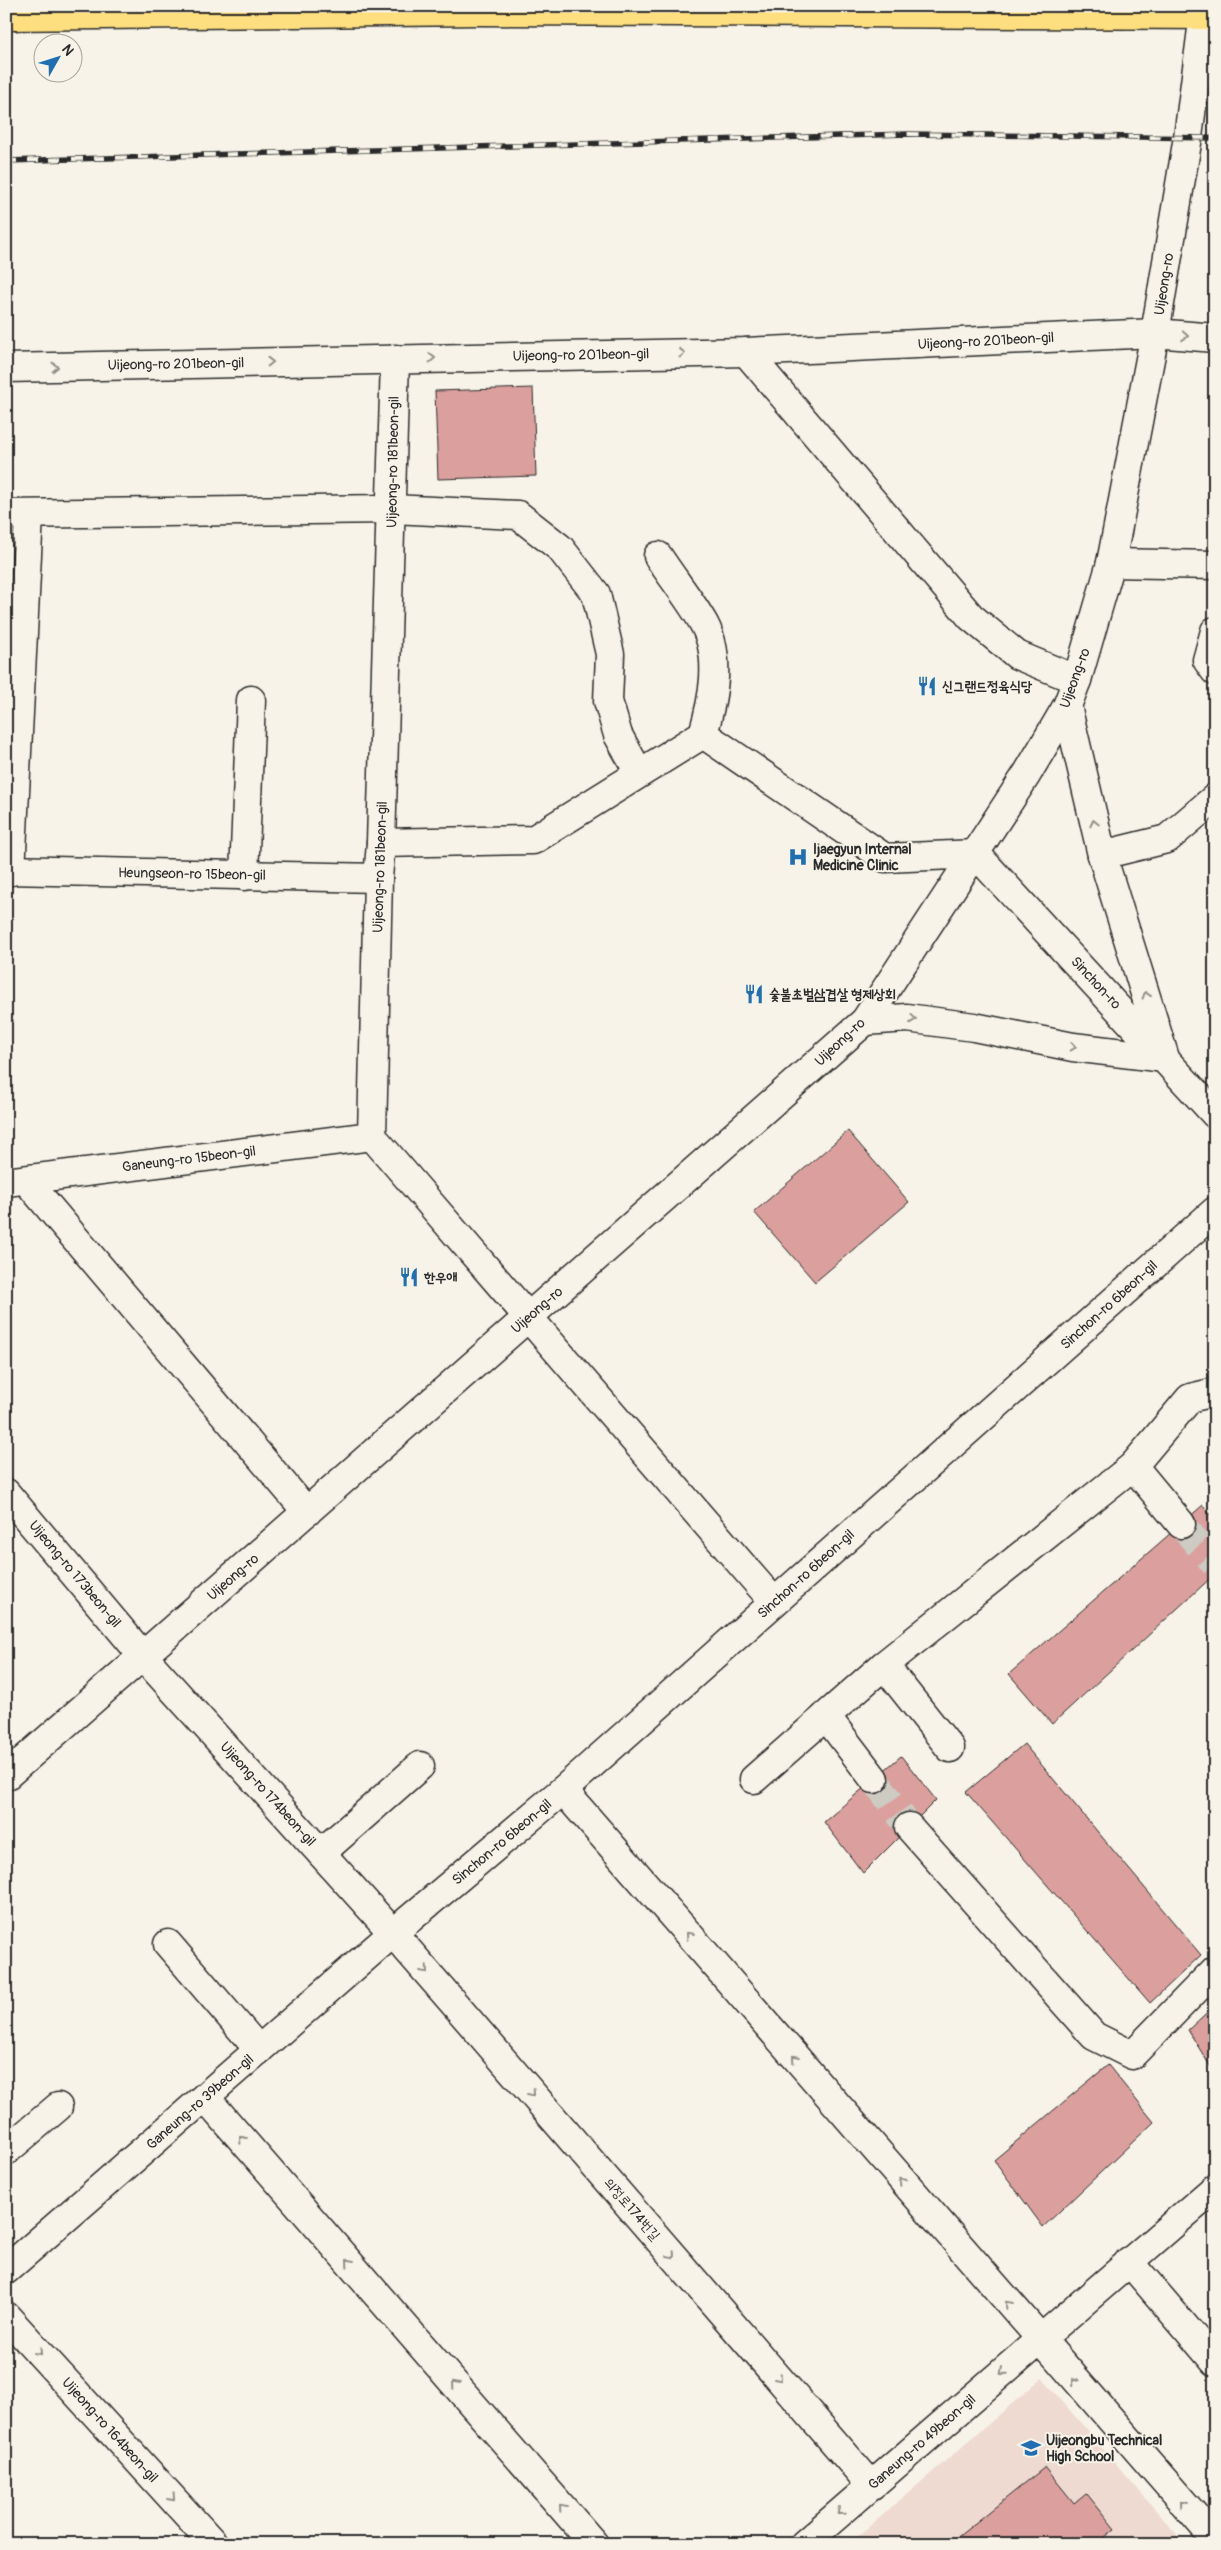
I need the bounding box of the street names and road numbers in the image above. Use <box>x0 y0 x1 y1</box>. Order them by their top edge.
street label: Uijeong-ro <box>1151 251 1177 316</box>
street label: Uijeong-ro 201beon-gil <box>917 329 1055 353</box>
street label: Uijeong-ro 201beon-gil <box>513 345 649 365</box>
street label: Uijeong-ro 201beon-gil <box>108 354 244 374</box>
street label: Uijeong-ro 181beon-gil <box>383 396 403 528</box>
street label: Uijeong-ro <box>1056 645 1094 710</box>
street label: Uijeong-ro 181beon-gil <box>369 801 391 933</box>
street label: Heungseon-ro 15beon-gil <box>118 864 266 884</box>
street label: Sinchon-ro <box>1067 953 1125 1013</box>
street label: Uijeong-ro <box>811 1014 869 1070</box>
street label: Ganeung-ro 15beon-gil <box>121 1142 257 1176</box>
street label: Sinchon-ro 6beon-gil <box>1057 1257 1161 1353</box>
street label: Uijeong-ro <box>508 1283 567 1337</box>
street label: Uijeong-ro 173beon-gil <box>25 1517 125 1631</box>
street label: Sinchon-ro 6beon-gil <box>754 1526 858 1622</box>
street label: Uijeong-ro <box>204 1550 263 1604</box>
street label: Uijeong-ro 174beon-gil <box>217 1738 319 1850</box>
street label: Sinchon-ro 6beon-gil <box>449 1795 555 1889</box>
street label: Ganeung-ro 39beon-gil <box>143 2051 257 2153</box>
street label: 의정로174번길 <box>600 2174 664 2244</box>
street label: Uijeong-ro 164beon-gil <box>58 2374 162 2486</box>
street label: Ganeung-ro 49beon-gil <box>865 2391 979 2493</box>

